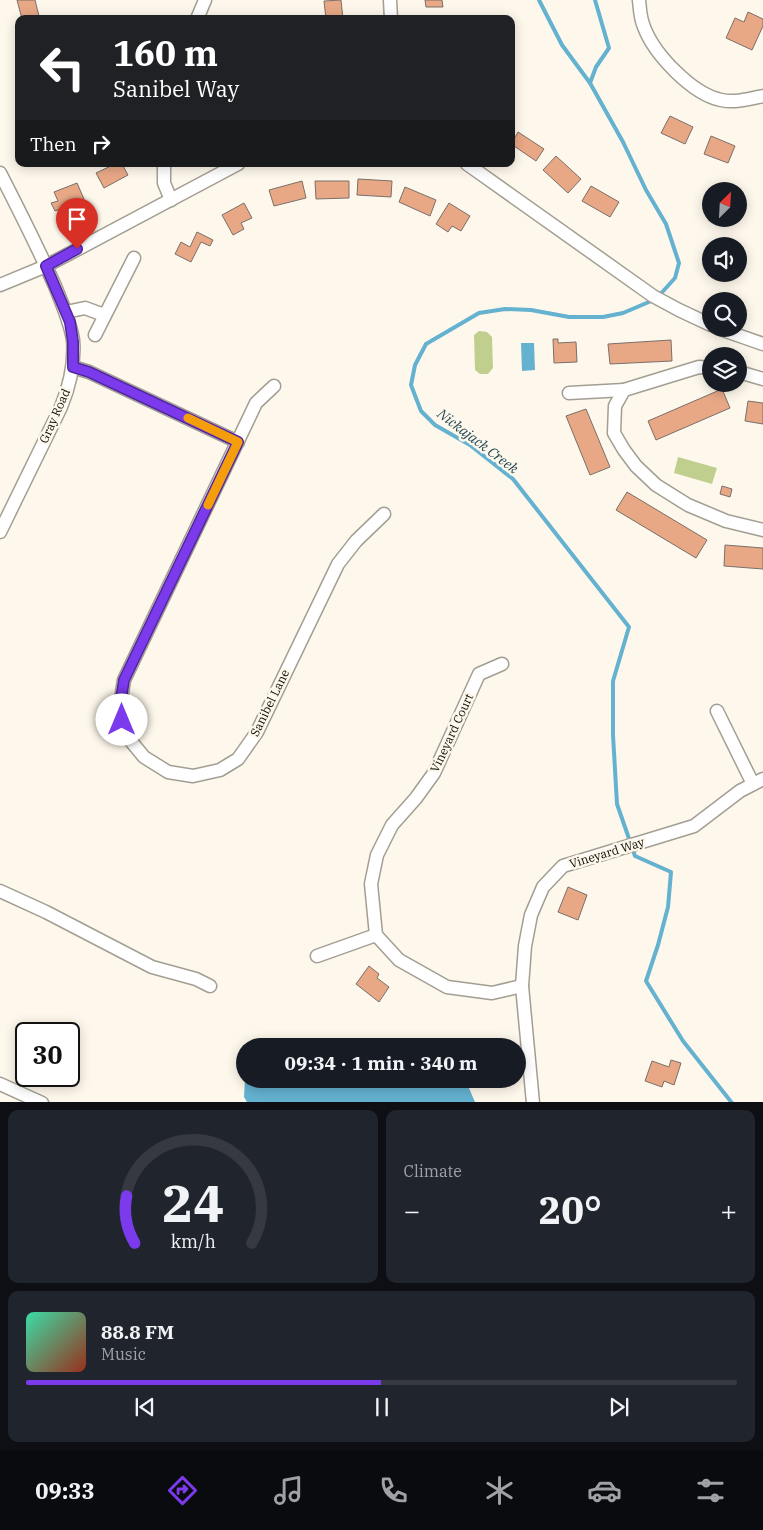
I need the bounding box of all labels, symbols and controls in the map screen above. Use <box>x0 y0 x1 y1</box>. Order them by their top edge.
text: 160 m <box>113 30 218 76</box>
icon: left <box>30 35 95 100</box>
text: Sanibel Way <box>113 74 239 103</box>
icon: right <box>87 130 115 158</box>
text: Then <box>30 132 77 156</box>
north arrow <box>702 182 748 228</box>
map controls <box>702 182 747 392</box>
pin <box>56 198 98 249</box>
icon: arrive <box>63 205 91 233</box>
button: sound <box>702 237 747 282</box>
button: search <box>702 292 747 337</box>
button: layers <box>702 347 747 392</box>
street label: Gray Road <box>36 386 73 445</box>
water label: Nickajack Creek <box>433 404 523 478</box>
street label: Sanibel Lane <box>247 667 292 739</box>
street label: Vineyard Court <box>427 691 476 775</box>
position arrow <box>95 693 147 745</box>
street label: Vineyard Way <box>568 834 647 871</box>
speed limit sign: 30 <box>15 1022 80 1087</box>
text: 09:34 · 1 min · 340 m <box>285 1051 477 1075</box>
text: Climate <box>404 1161 462 1181</box>
text: 24 <box>162 1169 224 1236</box>
text: 20° <box>539 1185 602 1234</box>
text: − <box>404 1192 420 1229</box>
text: + <box>720 1192 737 1229</box>
text: km/h <box>170 1230 215 1253</box>
text: 88.8 FM <box>101 1320 174 1344</box>
text: Music <box>101 1344 146 1364</box>
icon: previous <box>131 1393 159 1421</box>
icon: pause <box>368 1393 396 1421</box>
icon: next <box>605 1393 633 1421</box>
icon: directions <box>165 1473 200 1508</box>
icon: music <box>271 1473 306 1508</box>
icon: phone <box>376 1473 411 1508</box>
icon: climate <box>482 1473 517 1508</box>
icon: car <box>587 1473 622 1508</box>
icon: filters <box>693 1473 728 1508</box>
text: 09:33 <box>35 1476 95 1505</box>

